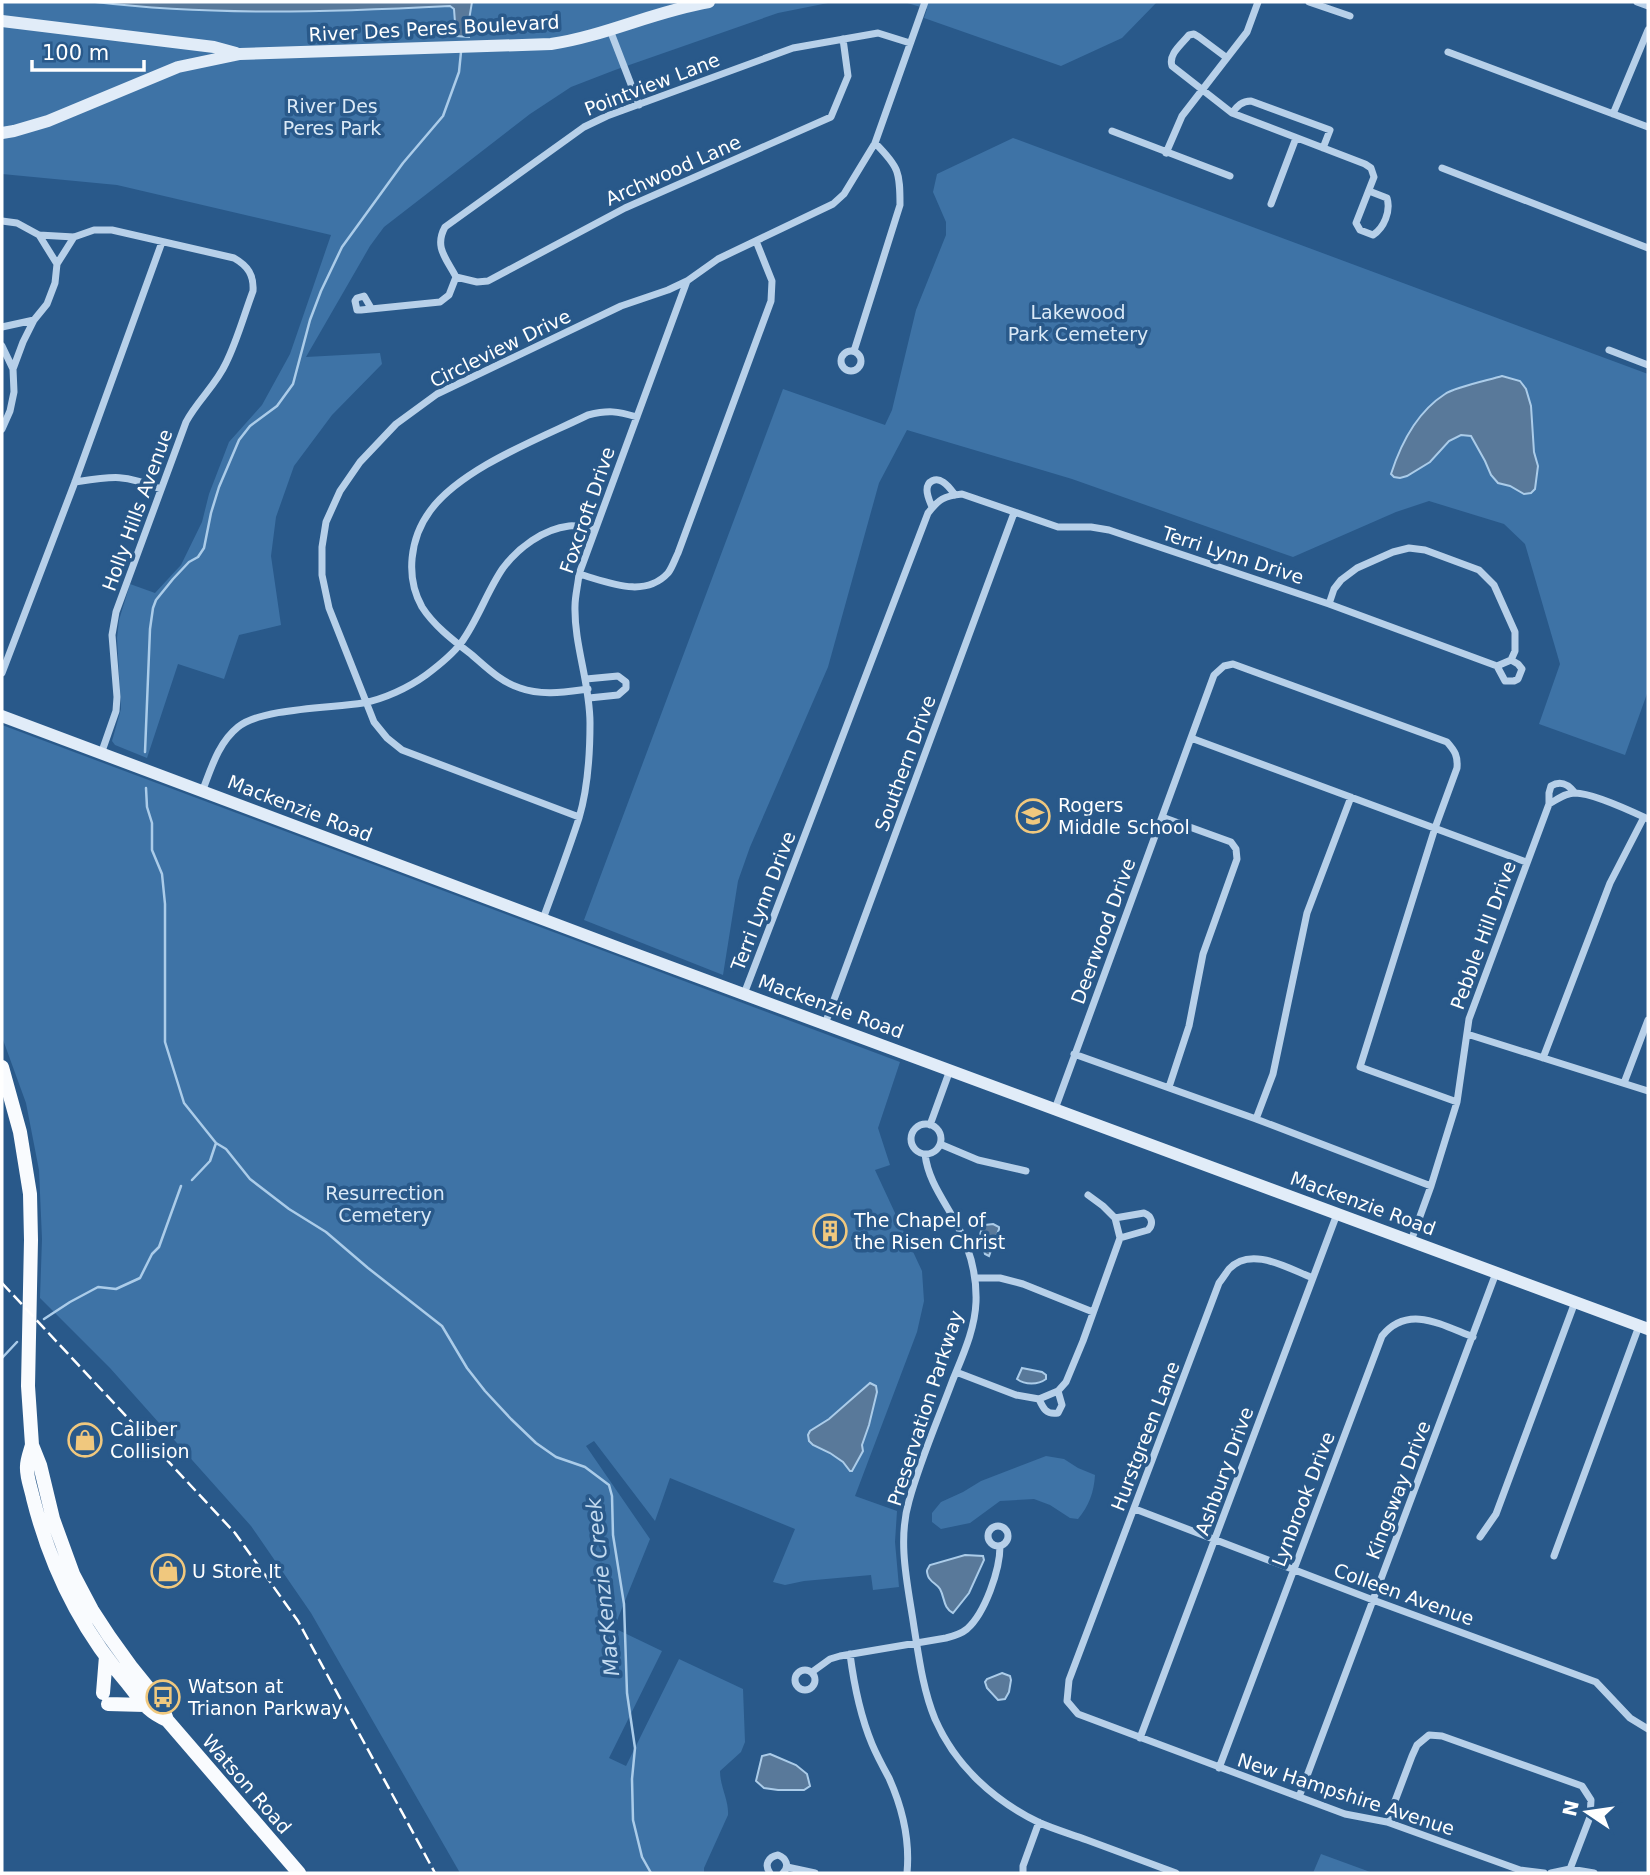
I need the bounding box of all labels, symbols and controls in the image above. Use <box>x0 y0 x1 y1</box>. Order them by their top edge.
street label: River Des Peres Boulevard <box>308 10 560 46</box>
scale bar <box>32 28 144 72</box>
text: 100 m <box>42 41 109 65</box>
street label: Pointview Lane <box>581 48 723 120</box>
park label: River Des Peres Park <box>283 95 381 139</box>
street label: Archwood Lane <box>602 130 744 210</box>
park label: Lakewood Park Cemetery <box>1008 301 1148 345</box>
street label: Circleview Drive <box>426 304 574 392</box>
street label: Holly Hills Avenue <box>98 426 176 594</box>
street label: Foxcroft Drive <box>555 444 619 576</box>
street label: Terri Lynn Drive <box>1158 521 1307 588</box>
street label: Southern Drive <box>870 692 940 834</box>
street label: Mackenzie Road <box>225 770 375 846</box>
place label: Rogers Middle School <box>1058 794 1190 838</box>
school or university icon: Rogers Middle School <box>1014 797 1052 835</box>
street label: Terri Lynn Drive <box>726 828 800 975</box>
street label: Deerwood Drive <box>1066 855 1140 1007</box>
street label: Pebble Hill Drive <box>1446 858 1520 1012</box>
street label: Mackenzie Road <box>755 969 907 1043</box>
street label: Mackenzie Road <box>1287 1166 1439 1240</box>
park label: Resurrection Cemetery <box>325 1182 445 1226</box>
place label: The Chapel of the Risen Christ <box>853 1209 1005 1253</box>
building icon: The Chapel of the Risen Christ <box>811 1212 849 1250</box>
street label: Preservation Parkway <box>883 1307 967 1509</box>
street label: Hurstgreen Lane <box>1106 1358 1184 1514</box>
street label: Ashbury Drive <box>1191 1404 1257 1538</box>
street label: Kingsway Drive <box>1361 1417 1435 1563</box>
place label: Caliber Collision <box>110 1418 190 1462</box>
shop icon: Caliber Collision <box>66 1421 104 1459</box>
street label: Lynbrook Drive <box>1267 1429 1339 1569</box>
water label: MacKenzie Creek <box>582 1496 624 1678</box>
shop icon: U Store It <box>149 1552 187 1590</box>
street label: Colleen Avenue <box>1331 1558 1477 1630</box>
place label: U Store It <box>192 1560 281 1582</box>
place label: Watson at Trianon Parkway <box>187 1675 343 1719</box>
bus stop icon: Watson at Trianon Parkway <box>144 1678 182 1716</box>
street label: Watson Road <box>198 1730 296 1838</box>
street label: New Hampshire Avenue <box>1235 1748 1457 1840</box>
north arrow <box>1552 1777 1622 1847</box>
text: N <box>1558 1798 1583 1818</box>

